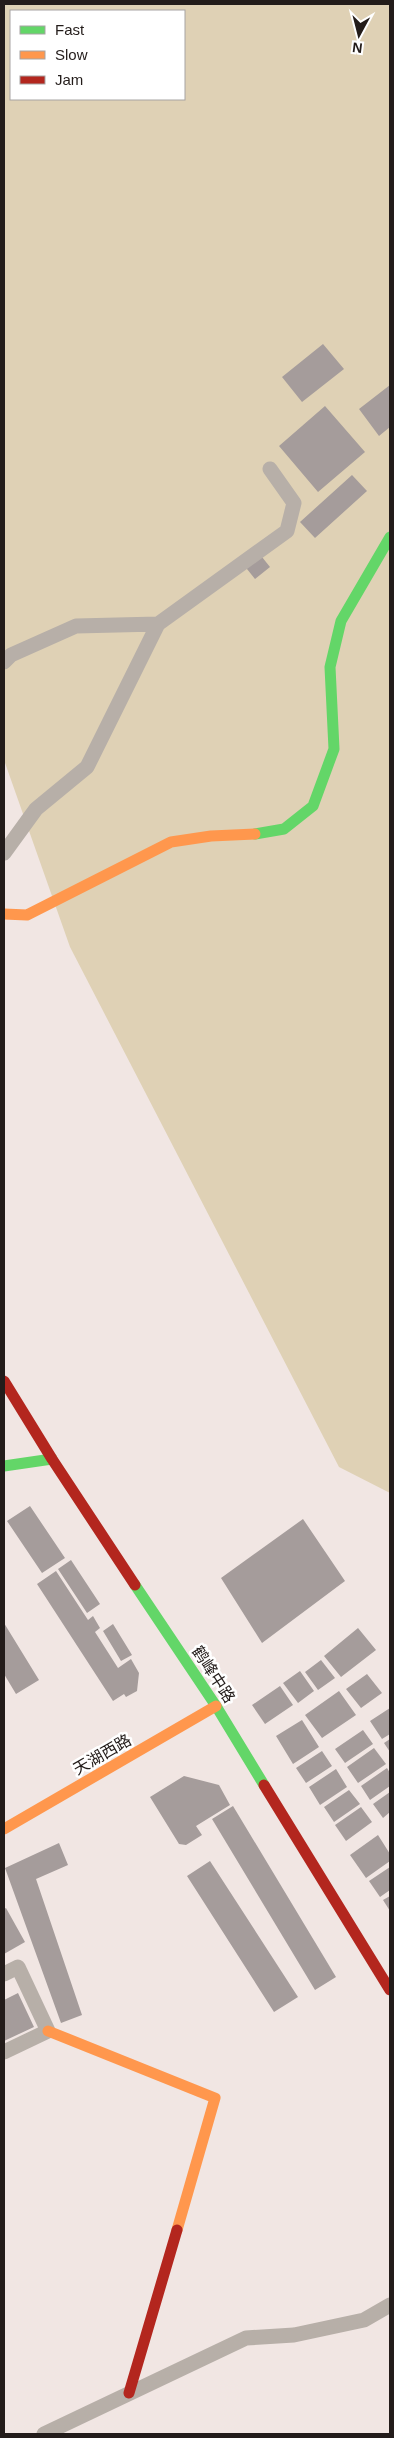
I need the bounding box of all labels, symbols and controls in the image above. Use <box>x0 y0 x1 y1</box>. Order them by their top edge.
legend <box>10 10 185 100</box>
north arrow <box>334 10 384 60</box>
text: Fast <box>55 21 85 38</box>
text: N <box>351 39 363 56</box>
text: Slow <box>55 46 88 63</box>
text: Jam <box>55 71 83 88</box>
street label: 鹤峰中路 <box>189 1643 238 1706</box>
street label: 天湖西路 <box>70 1731 134 1778</box>

